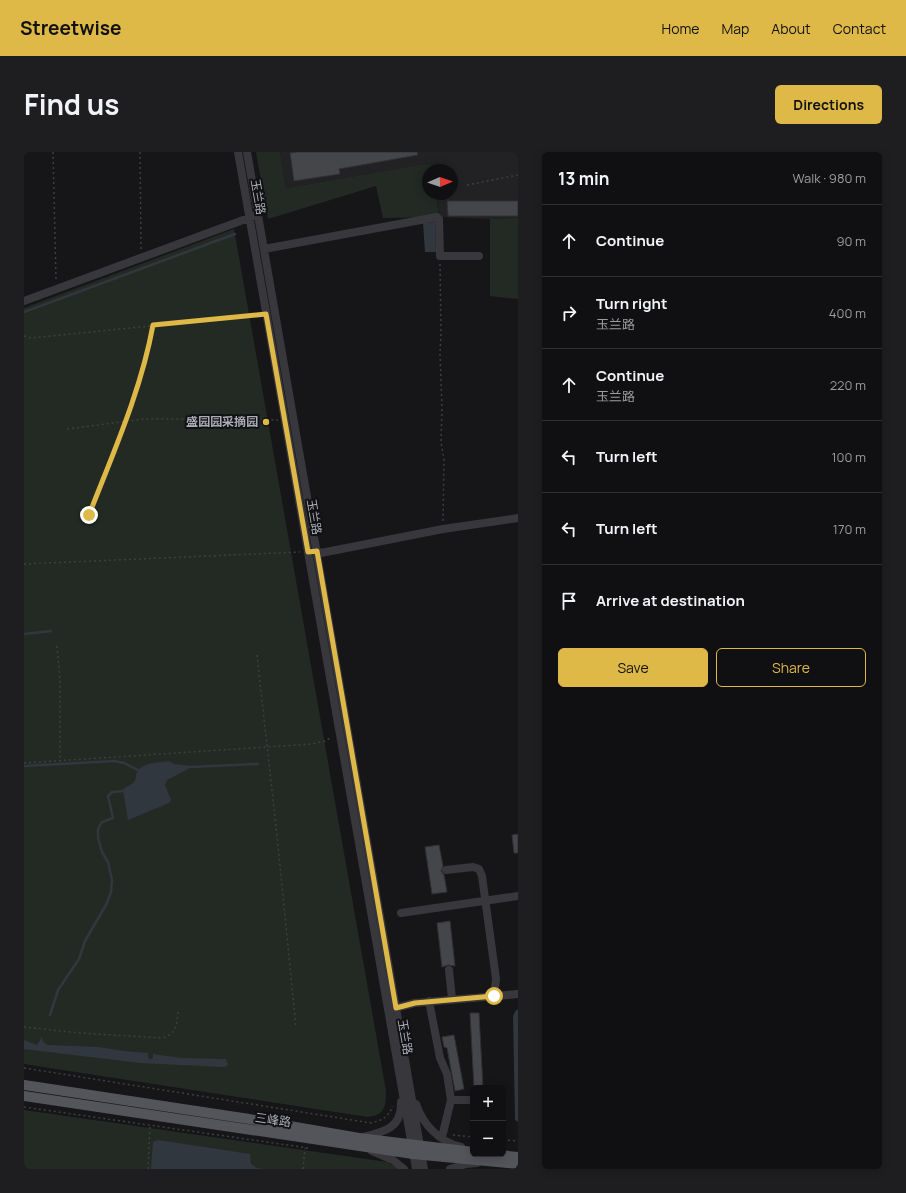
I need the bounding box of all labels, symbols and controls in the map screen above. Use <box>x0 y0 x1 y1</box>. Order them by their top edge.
text: Streetwise <box>20 15 122 41</box>
text: Home <box>662 19 699 38</box>
text: Map <box>721 19 749 38</box>
text: About <box>771 19 811 38</box>
text: Contact <box>833 19 886 38</box>
text: Find us <box>24 85 119 123</box>
button: Directions <box>775 85 882 124</box>
north arrow <box>422 164 458 200</box>
text: 13 min <box>558 167 609 190</box>
text: Walk · 980 m <box>792 169 866 187</box>
street label: 玉兰路 <box>247 178 270 216</box>
icon: ahead <box>558 230 580 252</box>
text: Continue <box>596 230 664 251</box>
text: 90 m <box>836 232 866 250</box>
text: Turn right <box>596 293 667 314</box>
icon: right <box>558 302 580 324</box>
text: 400 m <box>829 304 866 322</box>
text: 玉兰路 <box>596 315 635 333</box>
text: Continue <box>596 365 664 386</box>
icon: ahead <box>558 374 580 396</box>
text: 220 m <box>830 376 866 394</box>
text: 玉兰路 <box>596 387 635 405</box>
place label: 盛园园采摘园 <box>186 413 258 430</box>
marker: 盛园园采摘园 <box>261 417 271 427</box>
icon: left <box>558 446 580 468</box>
text: Turn left <box>596 446 658 467</box>
text: 100 m <box>831 448 866 466</box>
street label: 玉兰路 <box>303 498 326 536</box>
route end <box>80 506 98 524</box>
icon: left <box>558 518 580 540</box>
text: Turn left <box>596 518 658 539</box>
text: 170 m <box>833 520 866 538</box>
icon: arrive <box>558 590 580 612</box>
text: Arrive at destination <box>596 590 745 611</box>
button: Save <box>558 648 708 687</box>
button: Share <box>716 648 866 687</box>
route start <box>485 987 503 1005</box>
street label: 玉兰路 <box>394 1018 417 1056</box>
map controls <box>470 1085 506 1157</box>
button: + <box>470 1085 506 1121</box>
street label: 三峰路 <box>254 1109 292 1130</box>
button: − <box>470 1121 506 1157</box>

